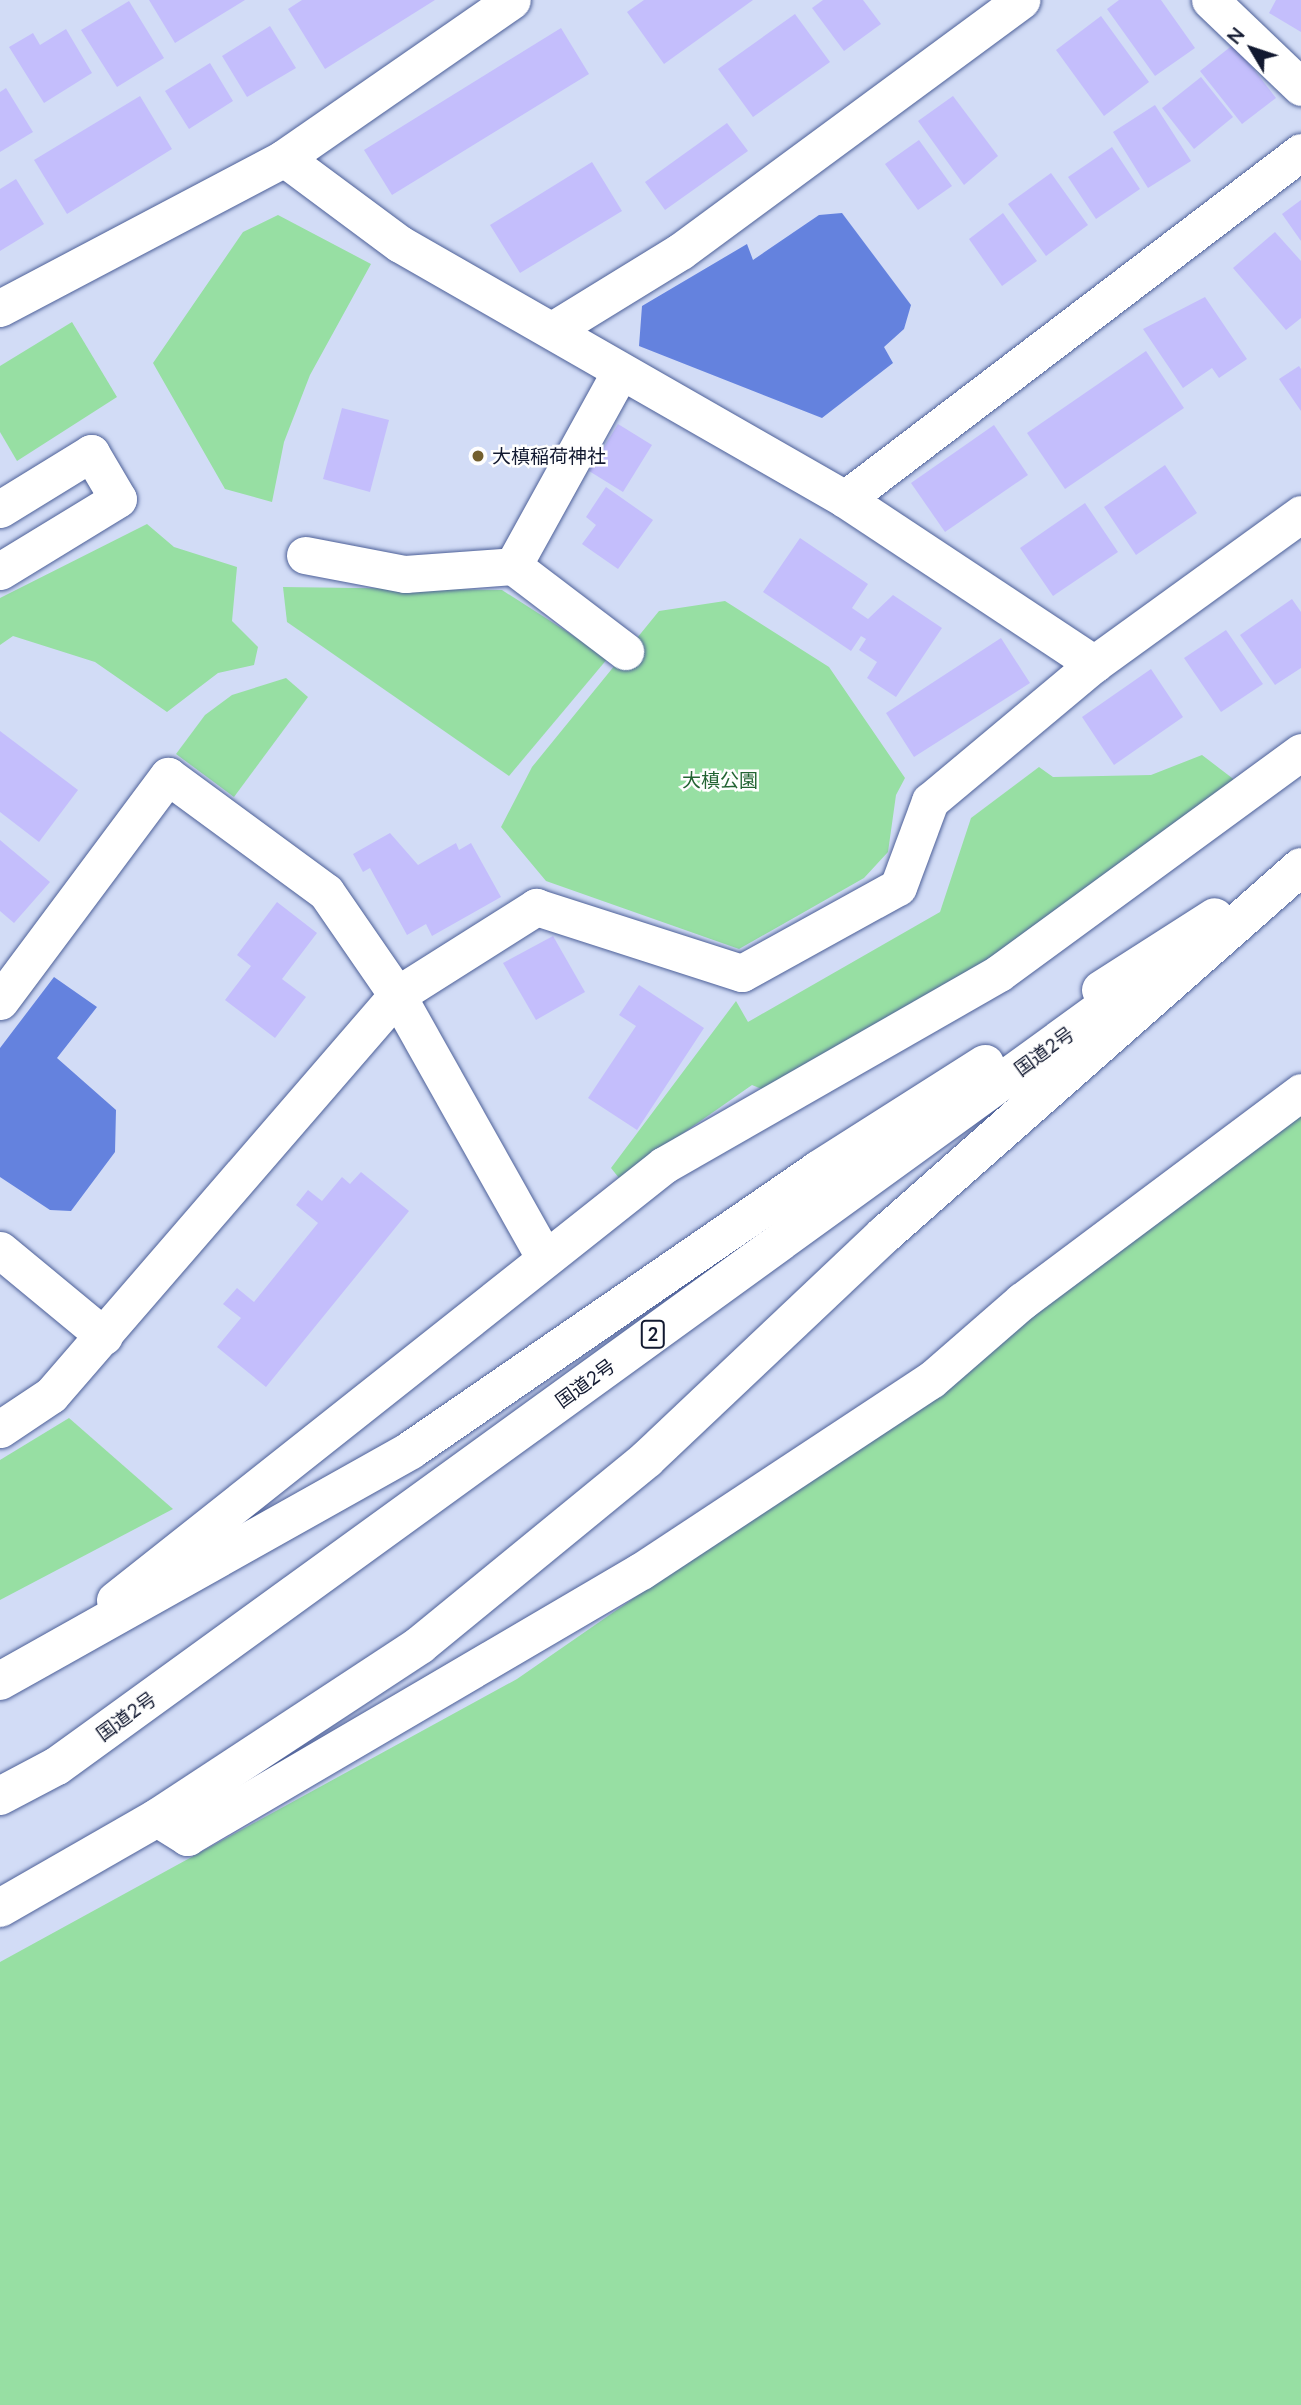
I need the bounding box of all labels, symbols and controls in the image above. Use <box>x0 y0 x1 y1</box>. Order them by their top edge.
north arrow <box>1217 14 1287 84</box>
text: N <box>1222 23 1249 48</box>
place label: 大槙稲荷神社 <box>492 445 606 467</box>
marker: 大槙稲荷神社 <box>470 448 486 464</box>
park label: 大槙公園 <box>682 769 758 791</box>
street label: 国道2号 <box>1010 1022 1078 1080</box>
road number: 2 <box>641 1320 665 1349</box>
street label: 国道2号 <box>551 1354 619 1412</box>
street label: 国道2号 <box>92 1687 160 1745</box>

